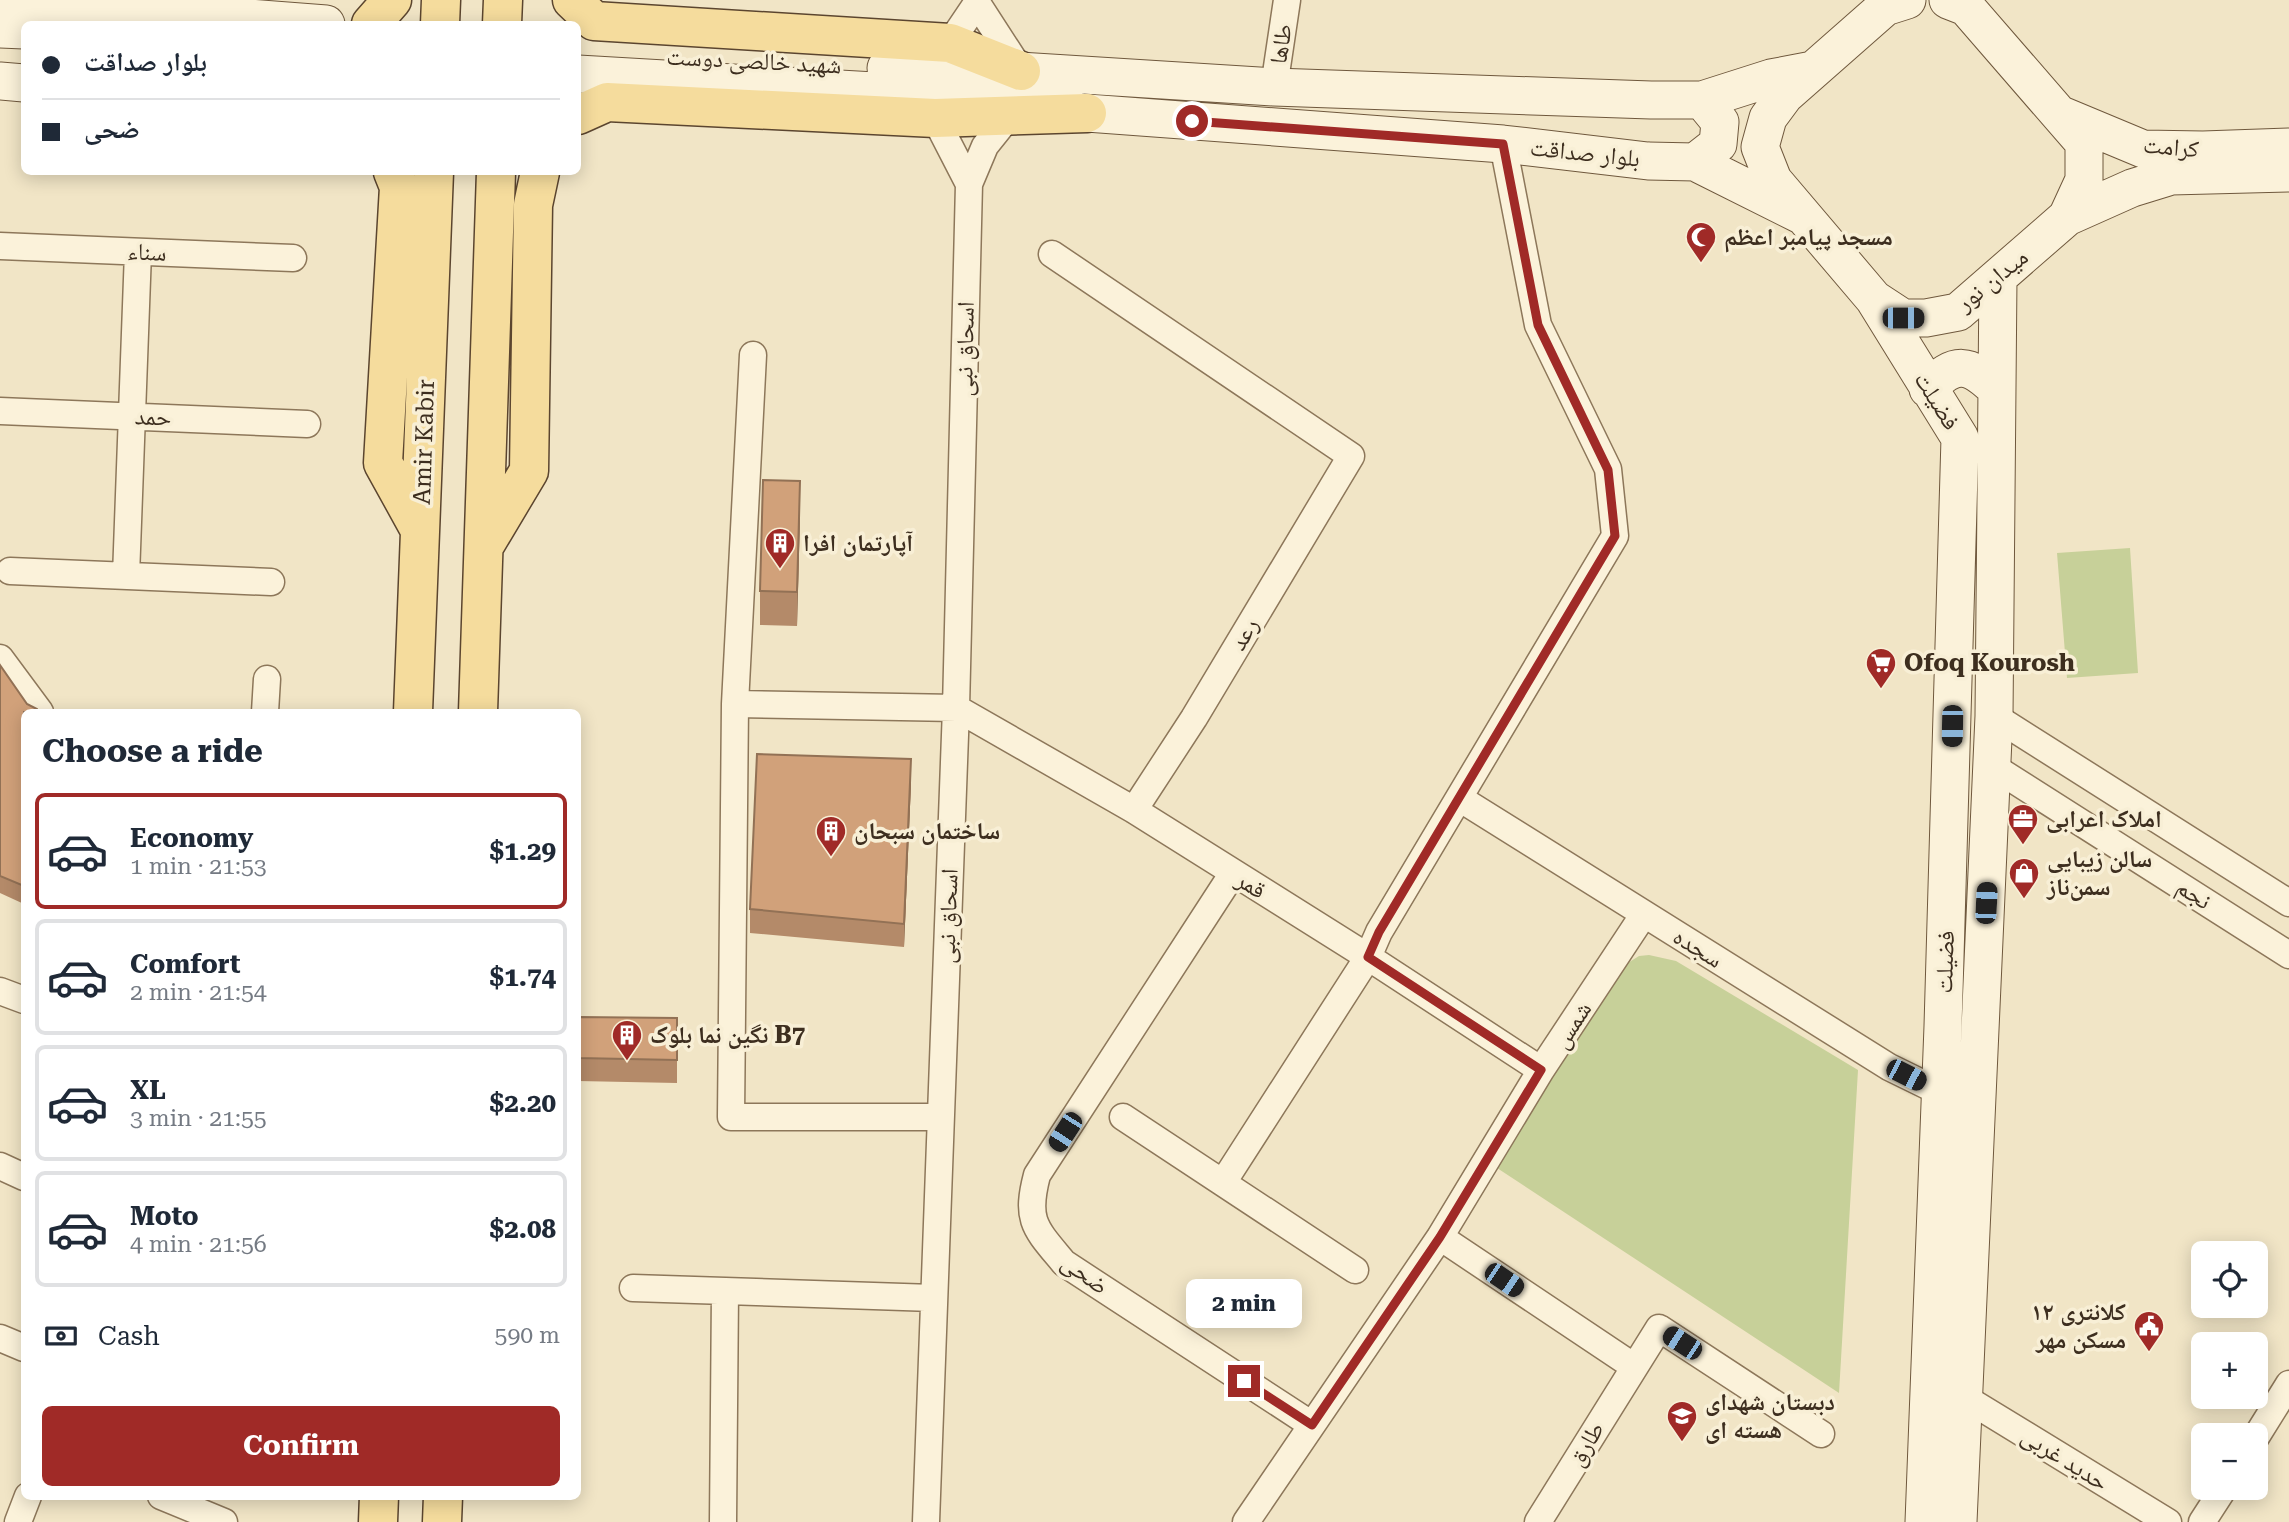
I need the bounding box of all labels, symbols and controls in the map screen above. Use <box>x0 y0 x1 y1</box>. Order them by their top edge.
street label: طاها <box>1264 22 1298 66</box>
street label: شهید خالصی دوست <box>666 42 842 80</box>
text: بلوار صداقت <box>84 47 207 77</box>
route start <box>1176 105 1208 137</box>
text: ضحی <box>84 114 140 144</box>
street label: کرامت <box>2142 131 2200 163</box>
street label: بلوار صداقت <box>1529 133 1641 173</box>
mosque icon: مسجد پیامبر اعظم <box>1684 220 1718 264</box>
place label: مسجد پیامبر اعظم <box>1724 223 1893 253</box>
street label: سناء <box>127 237 167 267</box>
street label: میدان نور <box>1950 243 2033 318</box>
street label: اسحاق نبی <box>950 301 980 397</box>
car <box>1883 308 1925 329</box>
street label: فضیلت <box>1908 367 1966 435</box>
street label: Amir Kabir <box>408 379 440 505</box>
street label: حمد <box>134 402 172 432</box>
building icon: آپارتمان افرا <box>763 526 797 570</box>
place label: آپارتمان افرا <box>803 529 913 557</box>
street label: رعد <box>1224 613 1264 655</box>
supermarket icon: Ofoq Kourosh <box>1864 646 1898 690</box>
place label: Ofoq Kourosh <box>1904 649 2075 677</box>
car <box>1942 705 1963 747</box>
text: Choose a ride <box>42 732 263 770</box>
office icon: املاک اعرابی <box>2006 802 2040 846</box>
place label: املاک اعرابی <box>2046 805 2162 833</box>
building icon: ساختمان سبحان <box>814 814 848 858</box>
place label: ساختمان سبحان <box>854 817 1000 845</box>
icon: car <box>46 820 109 883</box>
text: Economy <box>130 823 253 853</box>
text: $1.29 <box>490 836 556 866</box>
place label: سالن زیبایی سمن‌ناز <box>2046 845 2152 901</box>
text: 1 min · 21:53 <box>130 853 267 880</box>
shop icon: سالن زیبایی سمن‌ناز <box>2007 856 2041 900</box>
street label: قمر <box>1230 865 1271 905</box>
street label: اسحاق نبی <box>932 868 964 964</box>
street label: نجم <box>2170 873 2216 917</box>
car <box>1975 881 1998 925</box>
street label: سجده <box>1668 922 1728 974</box>
street label: فضیلت <box>1930 930 1960 994</box>
icon: car <box>46 946 109 1009</box>
text: Comfort <box>130 949 240 979</box>
text: $1.74 <box>490 962 556 992</box>
text: 2 min · 21:54 <box>130 979 267 1006</box>
street label: شمس <box>1547 996 1597 1054</box>
building icon: نگین نما بلوک B7 <box>610 1018 644 1062</box>
place label: نگین نما بلوک B7 <box>650 1021 805 1049</box>
car <box>1883 1056 1930 1094</box>
icon: car <box>46 1072 109 1135</box>
text: XL <box>130 1075 166 1105</box>
text: $2.20 <box>490 1088 556 1118</box>
text: 3 min · 21:55 <box>130 1105 267 1132</box>
car <box>1045 1109 1086 1155</box>
icon: car <box>46 1198 109 1261</box>
text: Moto <box>130 1201 199 1231</box>
text: $2.08 <box>490 1214 556 1244</box>
text: 4 min · 21:56 <box>130 1231 267 1258</box>
map controls <box>2191 1241 2268 1500</box>
button: locate <box>2191 1241 2268 1318</box>
street label: ضحی <box>1056 1248 1114 1300</box>
car <box>1481 1260 1528 1300</box>
callout: 2 min <box>1186 1280 1302 1328</box>
text: 2 min <box>1212 1290 1276 1317</box>
place label: کلانتری ۱۲ مسکن مهر <box>2031 1298 2126 1354</box>
public building icon: کلانتری ۱۲ مسکن مهر <box>2132 1309 2166 1353</box>
icon: cash <box>42 1317 80 1355</box>
text: Cash <box>98 1321 160 1351</box>
text: 590 m <box>495 1322 560 1349</box>
car <box>1659 1323 1706 1363</box>
button: + <box>2191 1332 2268 1409</box>
route end <box>1228 1365 1260 1397</box>
place label: دبستان شهدای هسته ای <box>1705 1388 1835 1444</box>
school or university icon: دبستان شهدای هسته ای <box>1665 1399 1699 1443</box>
button: Confirm <box>42 1406 560 1486</box>
street label: طارق <box>1562 1417 1610 1471</box>
street label: حدید غربی <box>2016 1421 2114 1497</box>
button: − <box>2191 1423 2268 1500</box>

